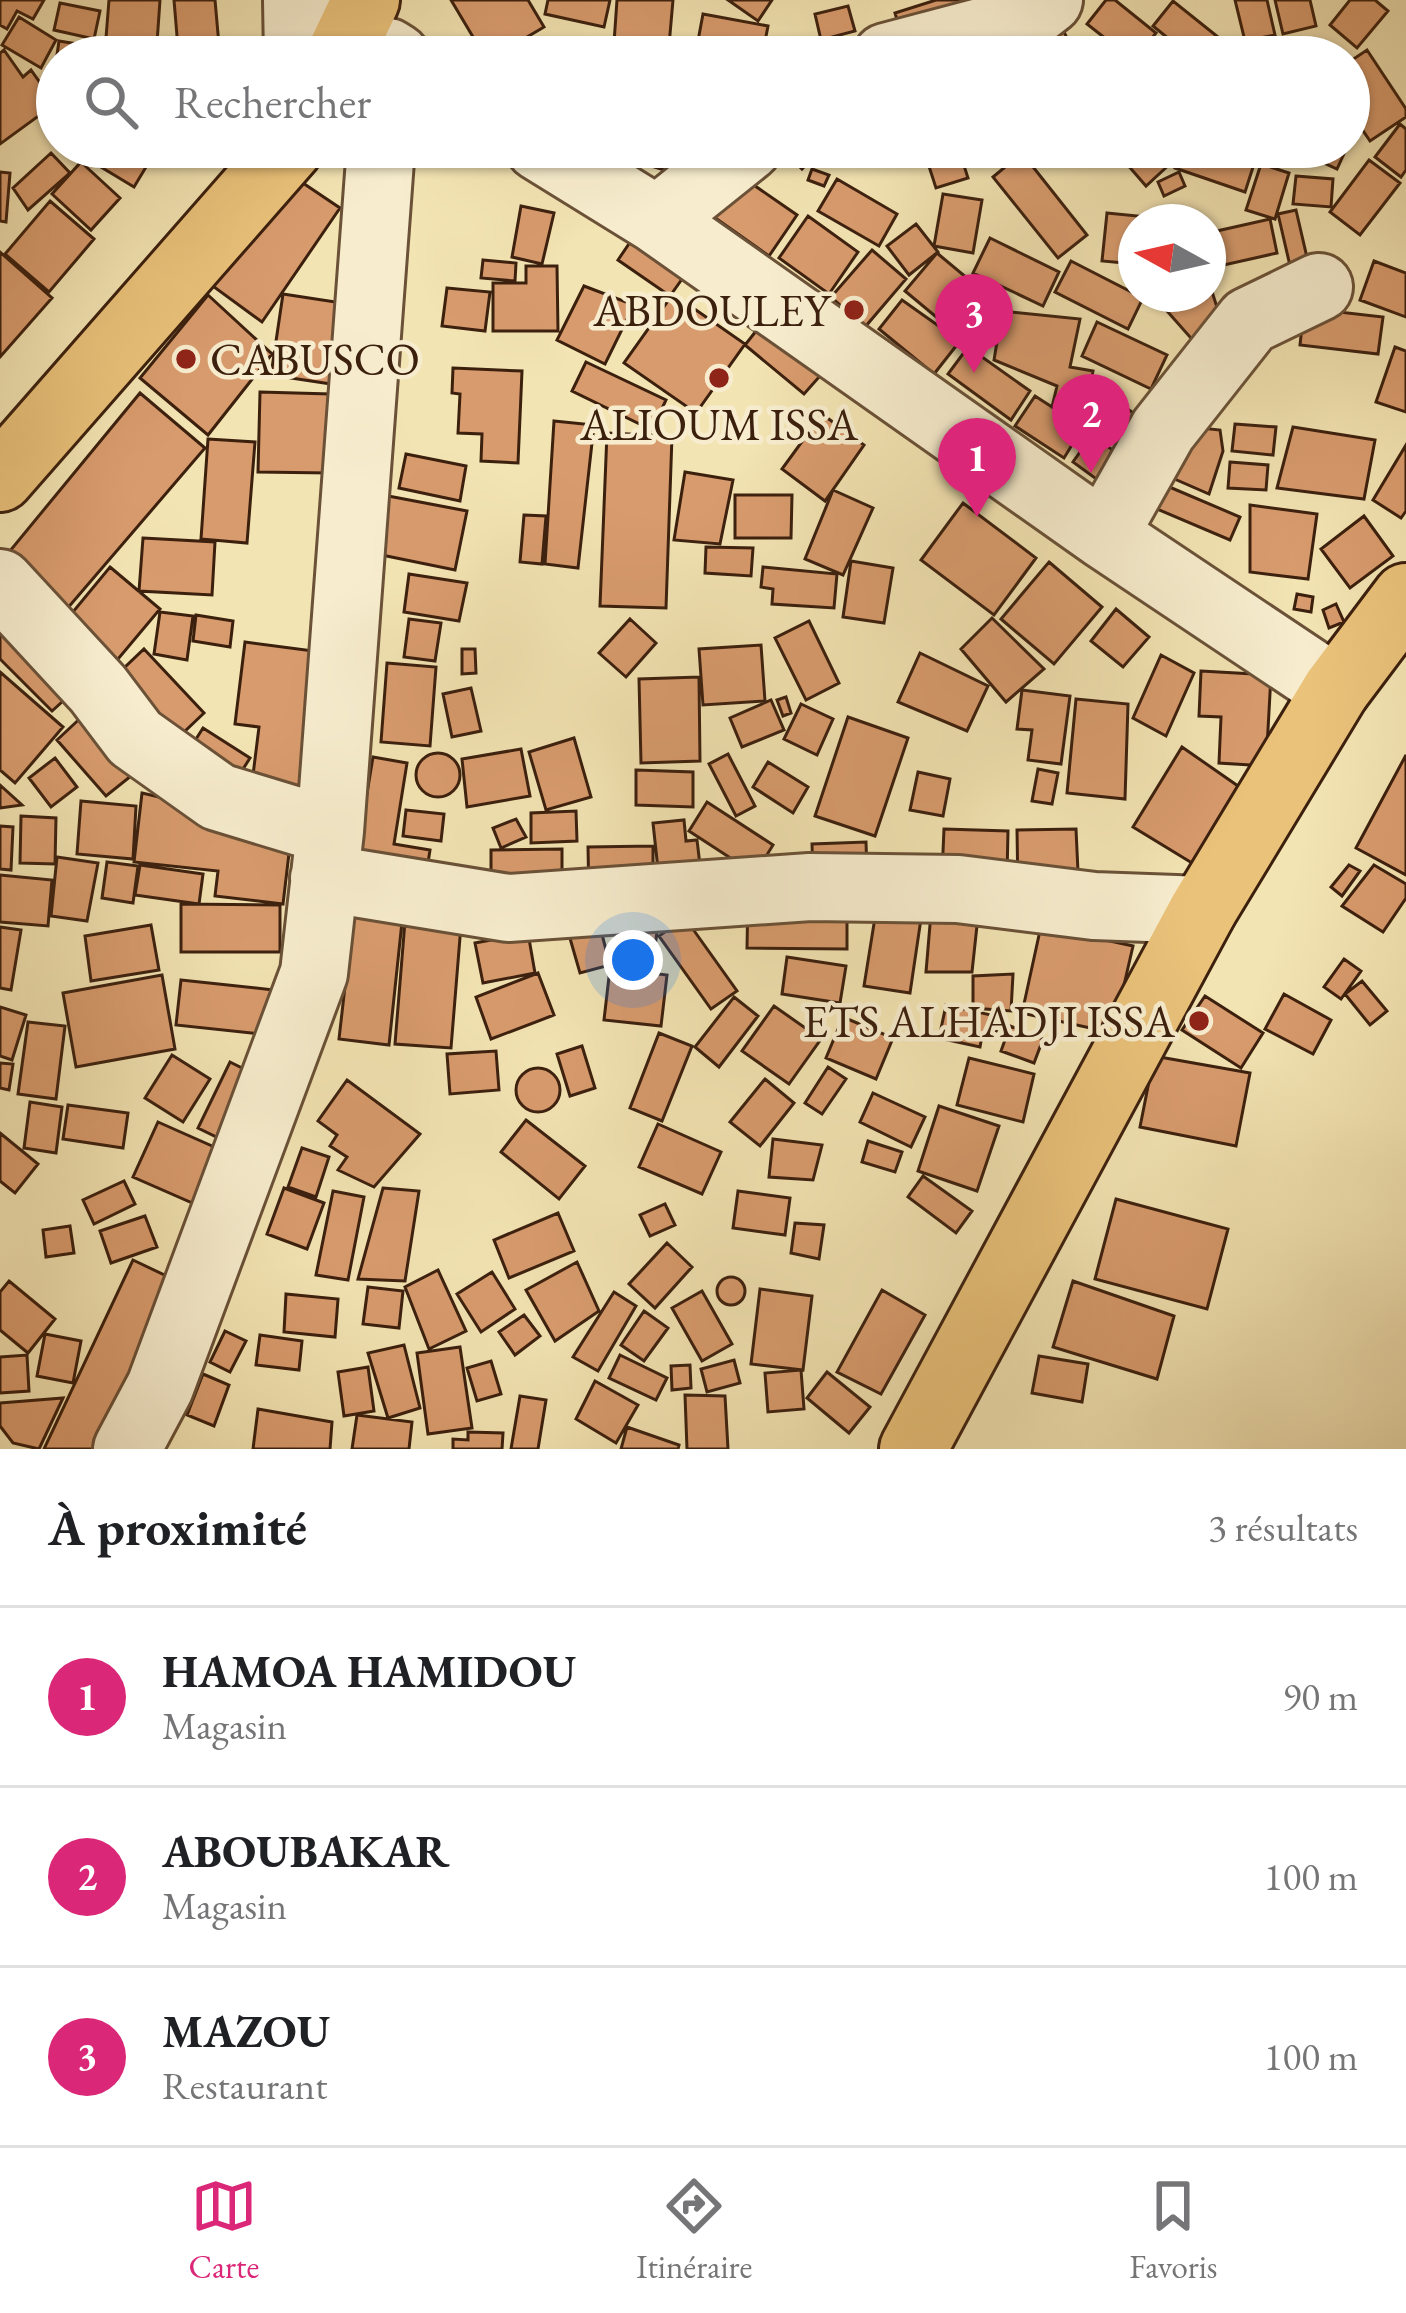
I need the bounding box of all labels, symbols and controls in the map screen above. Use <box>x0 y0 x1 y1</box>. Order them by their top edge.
search box <box>36 36 1370 168</box>
icon: search <box>78 69 144 135</box>
text: Rechercher <box>174 73 371 131</box>
north arrow <box>1118 204 1226 312</box>
pin: 3 <box>935 274 1013 373</box>
place label: ABDOULEY <box>592 281 832 339</box>
marker: ABDOULEY <box>841 297 867 323</box>
place label: CABUSCO <box>210 330 420 388</box>
marker: CABUSCO <box>173 346 199 372</box>
marker: ALIOUM ISSA <box>706 365 732 391</box>
pin: 2 <box>1052 374 1130 473</box>
place label: ALIOUM ISSA <box>579 395 859 453</box>
pin: 1 <box>938 418 1016 517</box>
your location <box>603 930 663 990</box>
place label: ETS ALHADJI ISSA <box>803 992 1176 1050</box>
marker: ETS ALHADJI ISSA <box>1186 1008 1212 1034</box>
text: À proximité <box>48 1494 307 1560</box>
text: 3 résultats <box>1208 1502 1358 1553</box>
text: HAMOA HAMIDOU <box>162 1642 576 1700</box>
text: 1 <box>77 1671 97 1722</box>
text: 90 m <box>1282 1671 1358 1722</box>
text: Magasin <box>162 1700 287 1751</box>
text: ABOUBAKAR <box>162 1822 449 1880</box>
text: 2 <box>77 1851 97 1902</box>
text: 100 m <box>1264 1851 1358 1902</box>
text: Magasin <box>162 1880 287 1931</box>
text: MAZOU <box>162 2002 330 2060</box>
text: 3 <box>77 2031 97 2082</box>
text: 100 m <box>1264 2031 1358 2082</box>
text: Restaurant <box>162 2060 327 2111</box>
tab: Carte <box>188 2173 259 2288</box>
tab: Itinéraire <box>636 2173 752 2288</box>
tab: Favoris <box>1129 2173 1218 2288</box>

